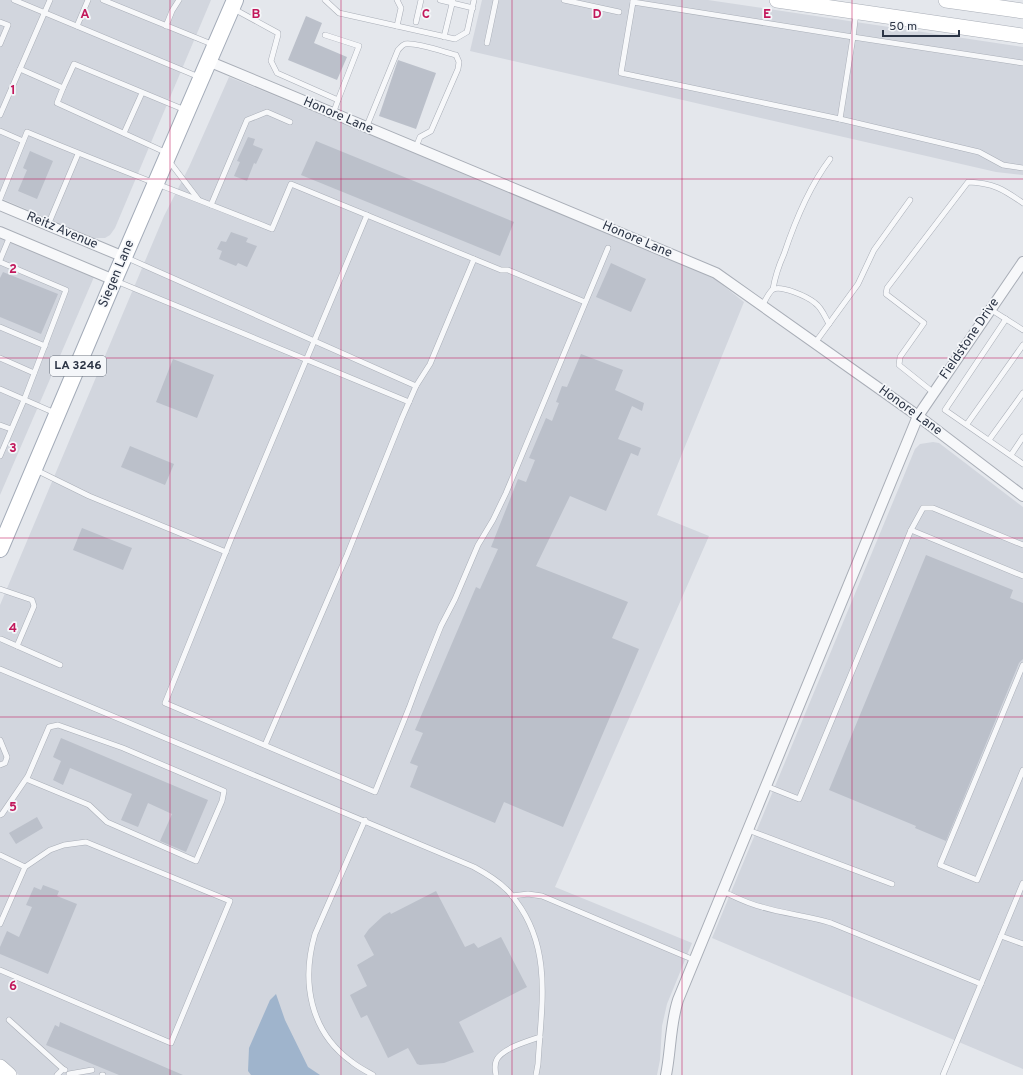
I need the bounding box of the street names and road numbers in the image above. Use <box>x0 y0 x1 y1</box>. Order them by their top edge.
street label: Honore Lane <box>301 94 375 138</box>
street label: Reitz Avenue <box>24 209 100 253</box>
street label: Honore Lane <box>600 218 674 262</box>
street label: Siegen Lane <box>96 238 138 310</box>
street label: Fieldstone Drive <box>937 295 1003 383</box>
road number: LA 3246 <box>50 356 106 376</box>
street label: Honore Lane <box>875 383 945 439</box>

